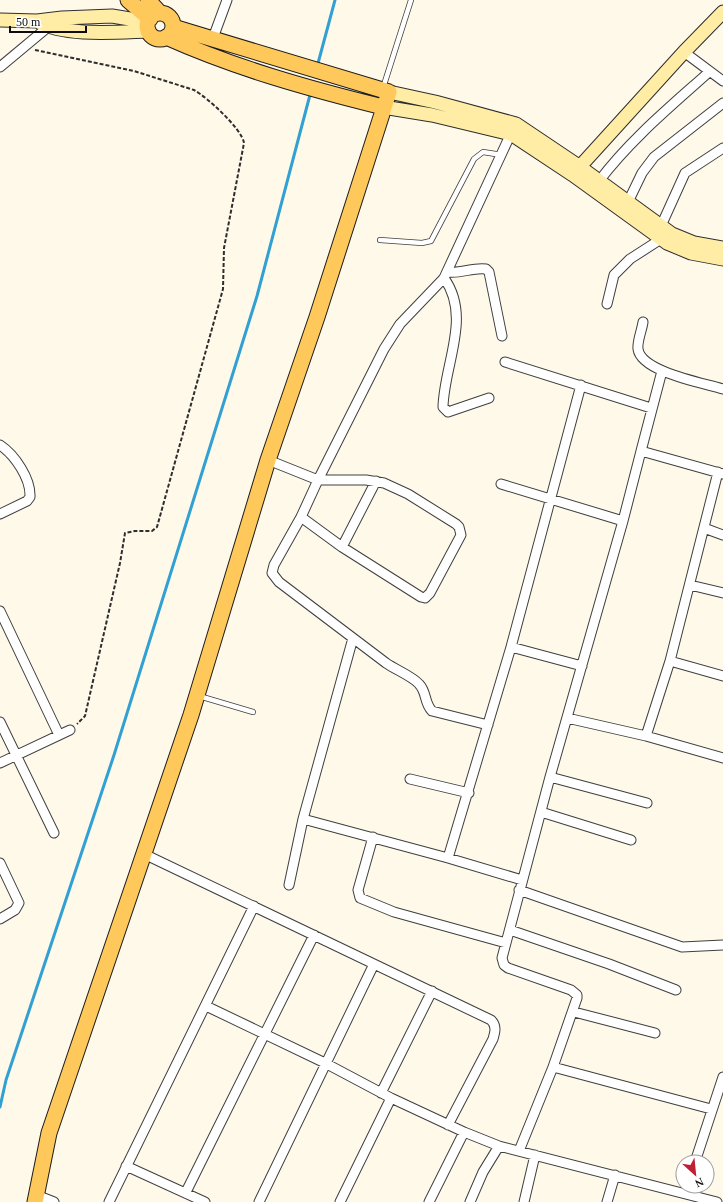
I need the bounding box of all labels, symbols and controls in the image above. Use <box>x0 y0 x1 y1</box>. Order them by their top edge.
scale bar <box>10 8 86 34</box>
text: 50 m <box>16 15 41 29</box>
north arrow <box>675 1154 715 1194</box>
text: N <box>693 1176 706 1190</box>

